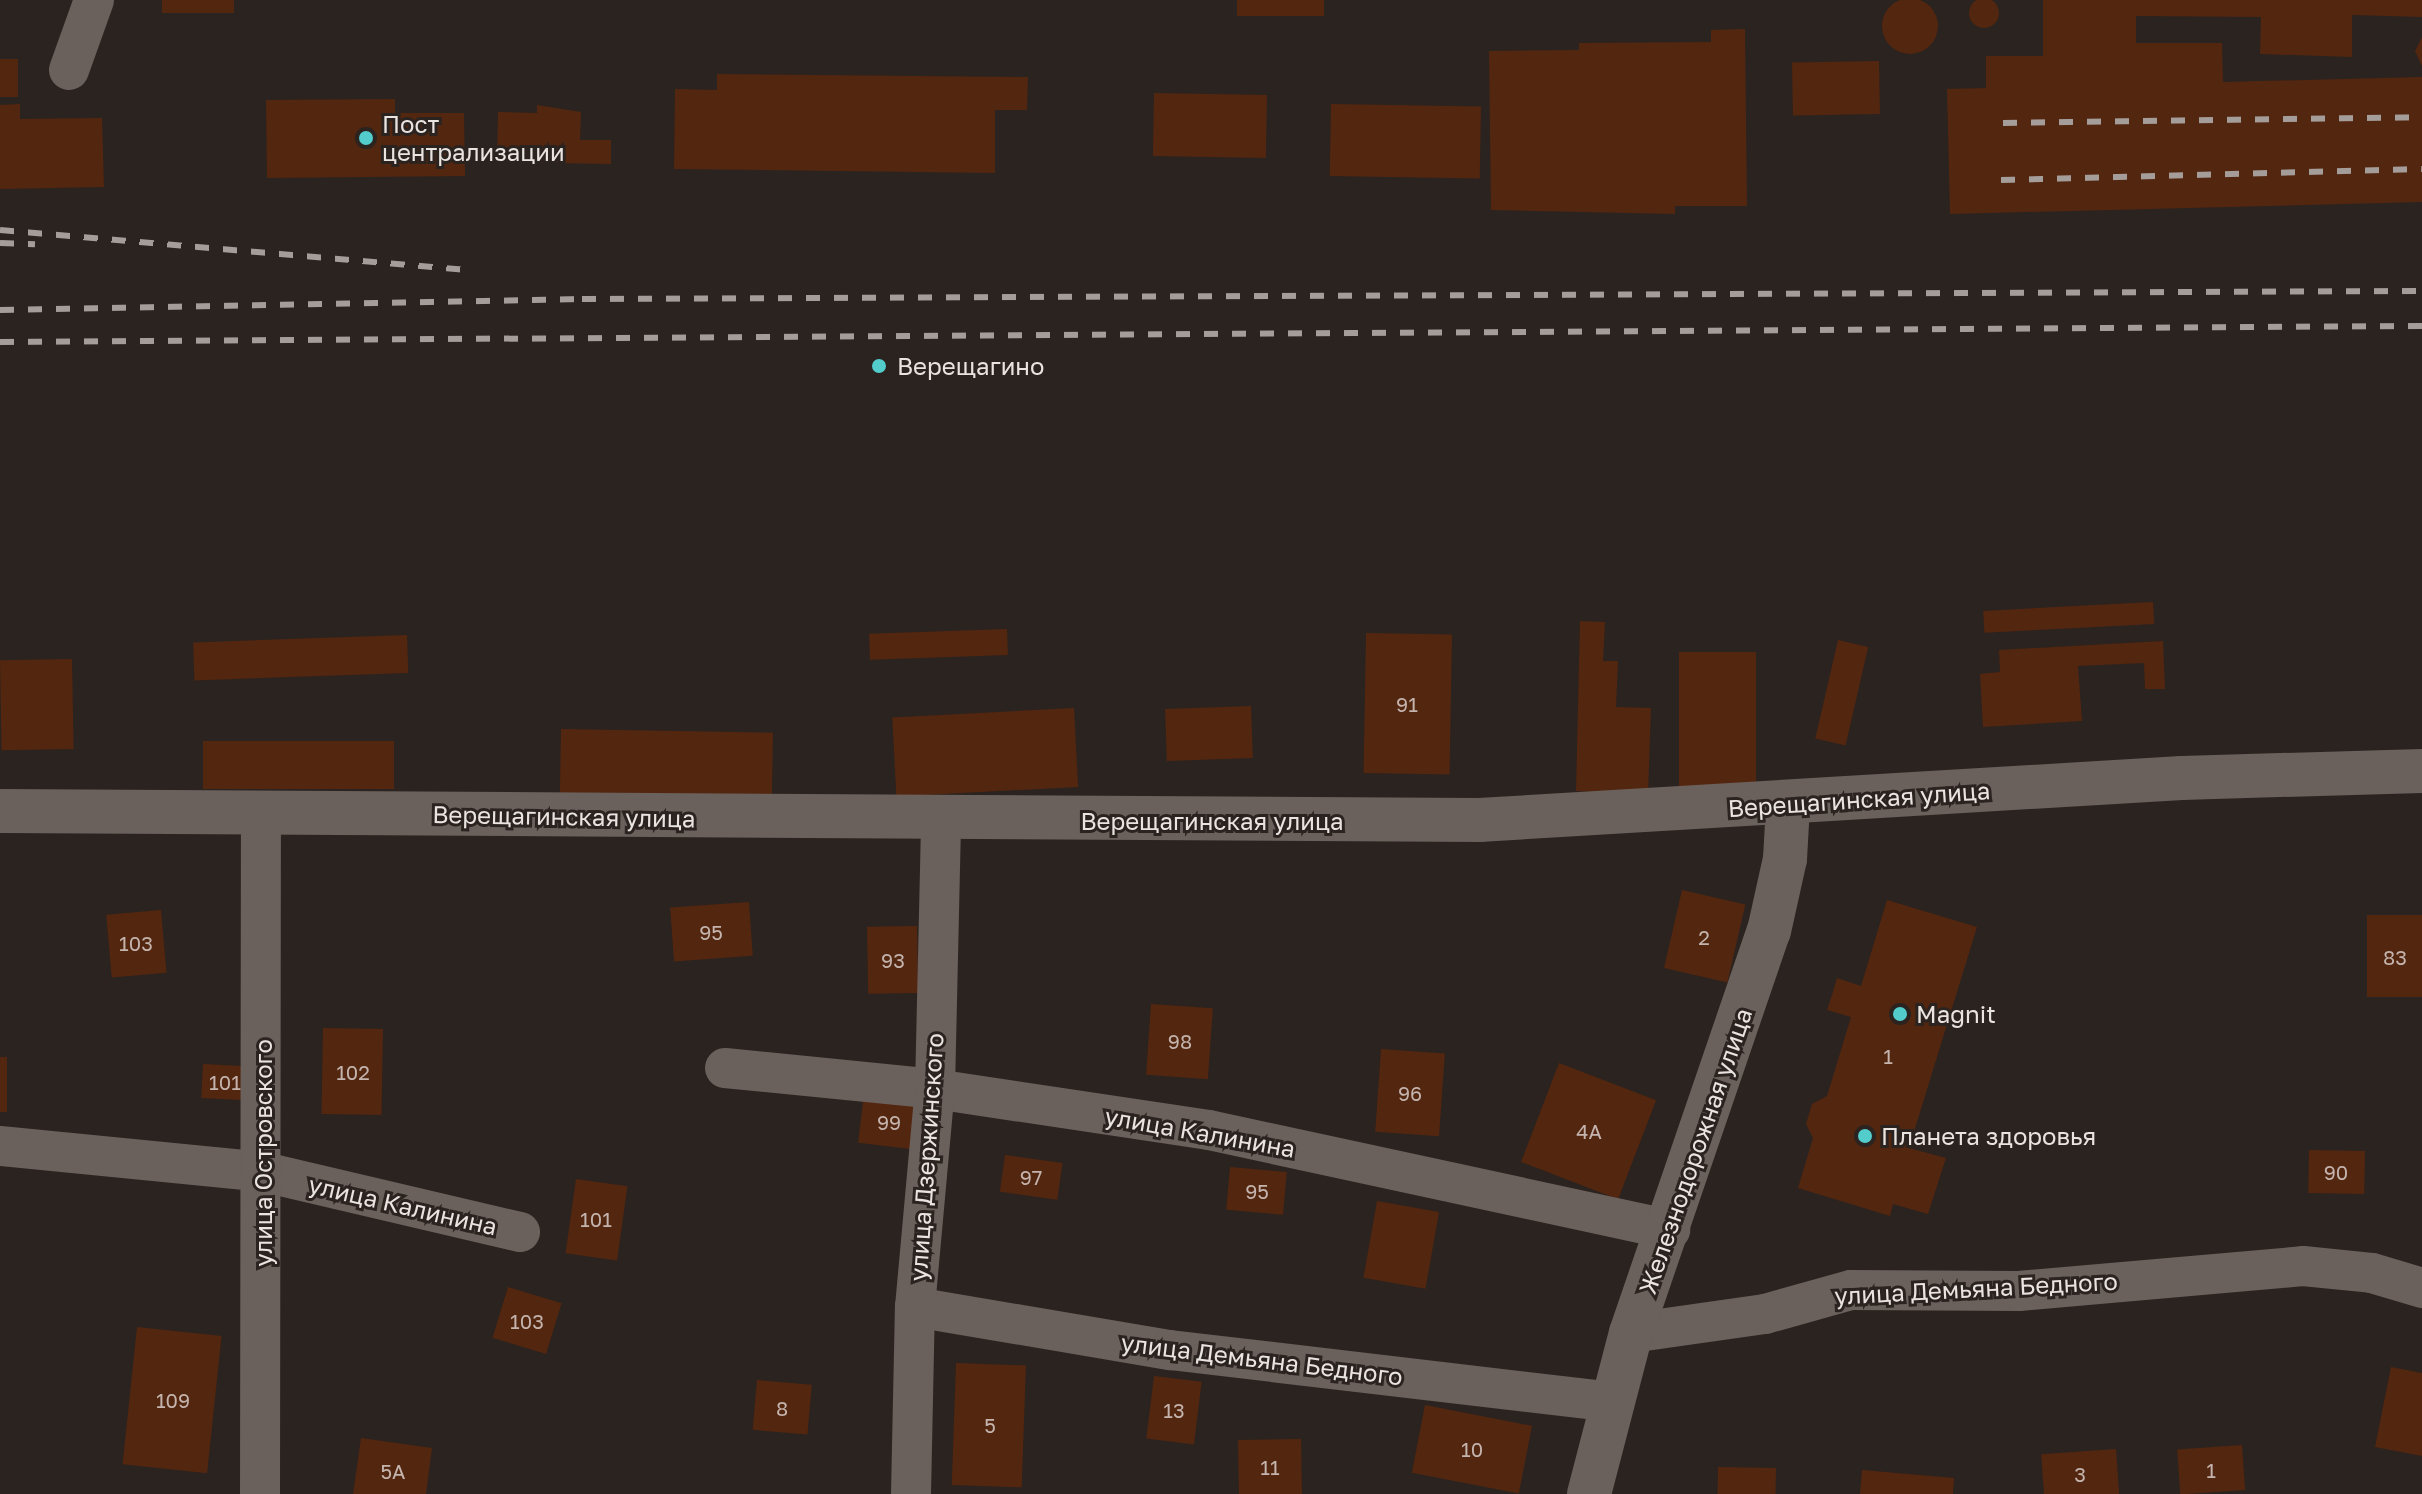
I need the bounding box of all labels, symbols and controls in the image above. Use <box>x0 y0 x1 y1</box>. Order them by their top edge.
place label: Пост централизации <box>382 110 565 166</box>
marker: Пост централизации <box>357 129 375 147</box>
place label: Верещагино <box>897 352 1044 380</box>
marker: Верещагино <box>868 355 890 377</box>
house number: 91 <box>1396 692 1418 716</box>
street label: Верещагинская улица <box>1727 775 1991 823</box>
street label: Верещагинская улица <box>432 799 696 833</box>
street label: Верещагинская улица <box>1080 807 1344 835</box>
house number: 95 <box>699 920 723 944</box>
house number: 2 <box>1698 925 1710 949</box>
house number: 103 <box>119 931 153 955</box>
house number: 83 <box>2383 945 2407 969</box>
house number: 93 <box>881 948 905 972</box>
place label: Magnit <box>1916 1000 1996 1028</box>
street label: Железнодорожная улица <box>1632 1004 1758 1298</box>
marker: Magnit <box>1891 1005 1909 1023</box>
house number: 98 <box>1168 1029 1192 1053</box>
street label: улица Дзержинского <box>903 1032 949 1282</box>
street label: улица Островского <box>249 1039 277 1267</box>
house number: 1 <box>1883 1044 1893 1068</box>
house number: 102 <box>336 1060 370 1084</box>
house number: 101 <box>209 1070 241 1094</box>
house number: 96 <box>1398 1081 1422 1105</box>
street label: улица Калинина <box>1103 1101 1297 1163</box>
house number: 99 <box>877 1110 901 1134</box>
house number: 4А <box>1576 1119 1602 1143</box>
place label: Планета здоровья <box>1881 1122 2096 1150</box>
marker: Планета здоровья <box>1856 1127 1874 1145</box>
house number: 90 <box>2324 1160 2348 1184</box>
house number: 97 <box>1020 1165 1042 1189</box>
street label: улица Калинина <box>306 1169 500 1241</box>
house number: 95 <box>1245 1179 1269 1203</box>
house number: 101 <box>580 1207 612 1231</box>
street label: улица Демьяна Бедного <box>1834 1266 2118 1310</box>
house number: 103 <box>510 1309 544 1333</box>
street label: улица Демьяна Бедного <box>1119 1327 1405 1391</box>
house number: 109 <box>156 1388 190 1412</box>
house number: 8 <box>776 1396 788 1420</box>
house number: 13 <box>1163 1398 1185 1422</box>
house number: 5 <box>984 1413 996 1437</box>
house number: 10 <box>1461 1437 1483 1461</box>
house number: 11 <box>1260 1455 1280 1479</box>
house number: 1 <box>2206 1458 2216 1482</box>
house number: 5А <box>381 1459 405 1483</box>
house number: 3 <box>2074 1462 2086 1486</box>

